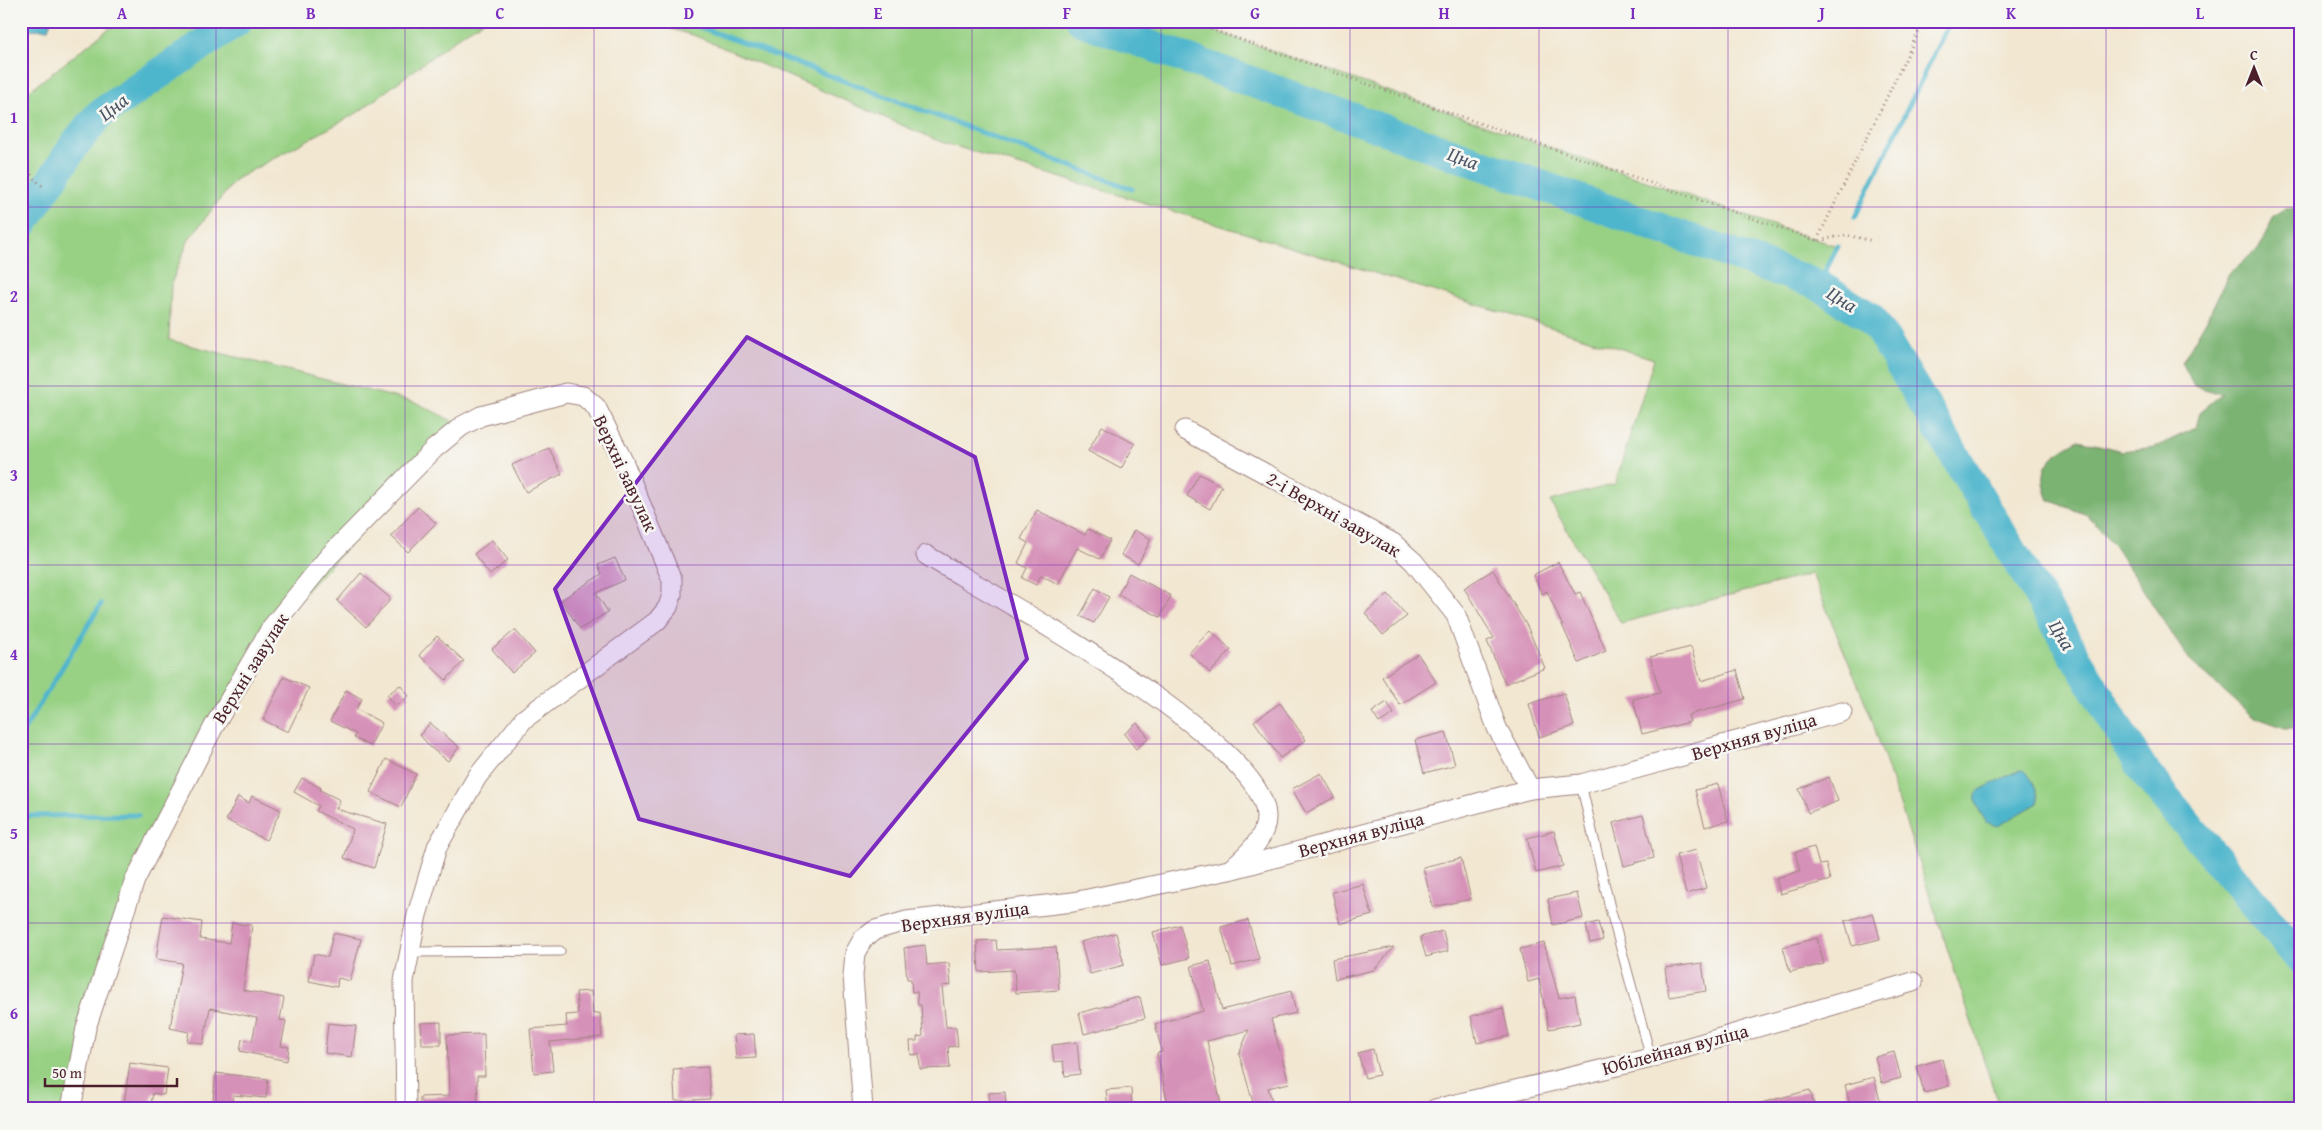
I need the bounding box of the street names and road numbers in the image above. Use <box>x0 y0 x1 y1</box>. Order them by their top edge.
street label: Верхні завулак <box>587 410 665 536</box>
street label: 2-і Верхні завулак <box>1262 464 1406 564</box>
street label: Верхні завулак <box>205 607 295 729</box>
street label: Верхняя вуліца <box>1688 705 1820 767</box>
street label: Верхняя вуліца <box>1295 804 1427 864</box>
street label: Верхняя вуліца <box>899 893 1031 939</box>
street label: Юбілейная вуліца <box>1599 1016 1751 1082</box>

